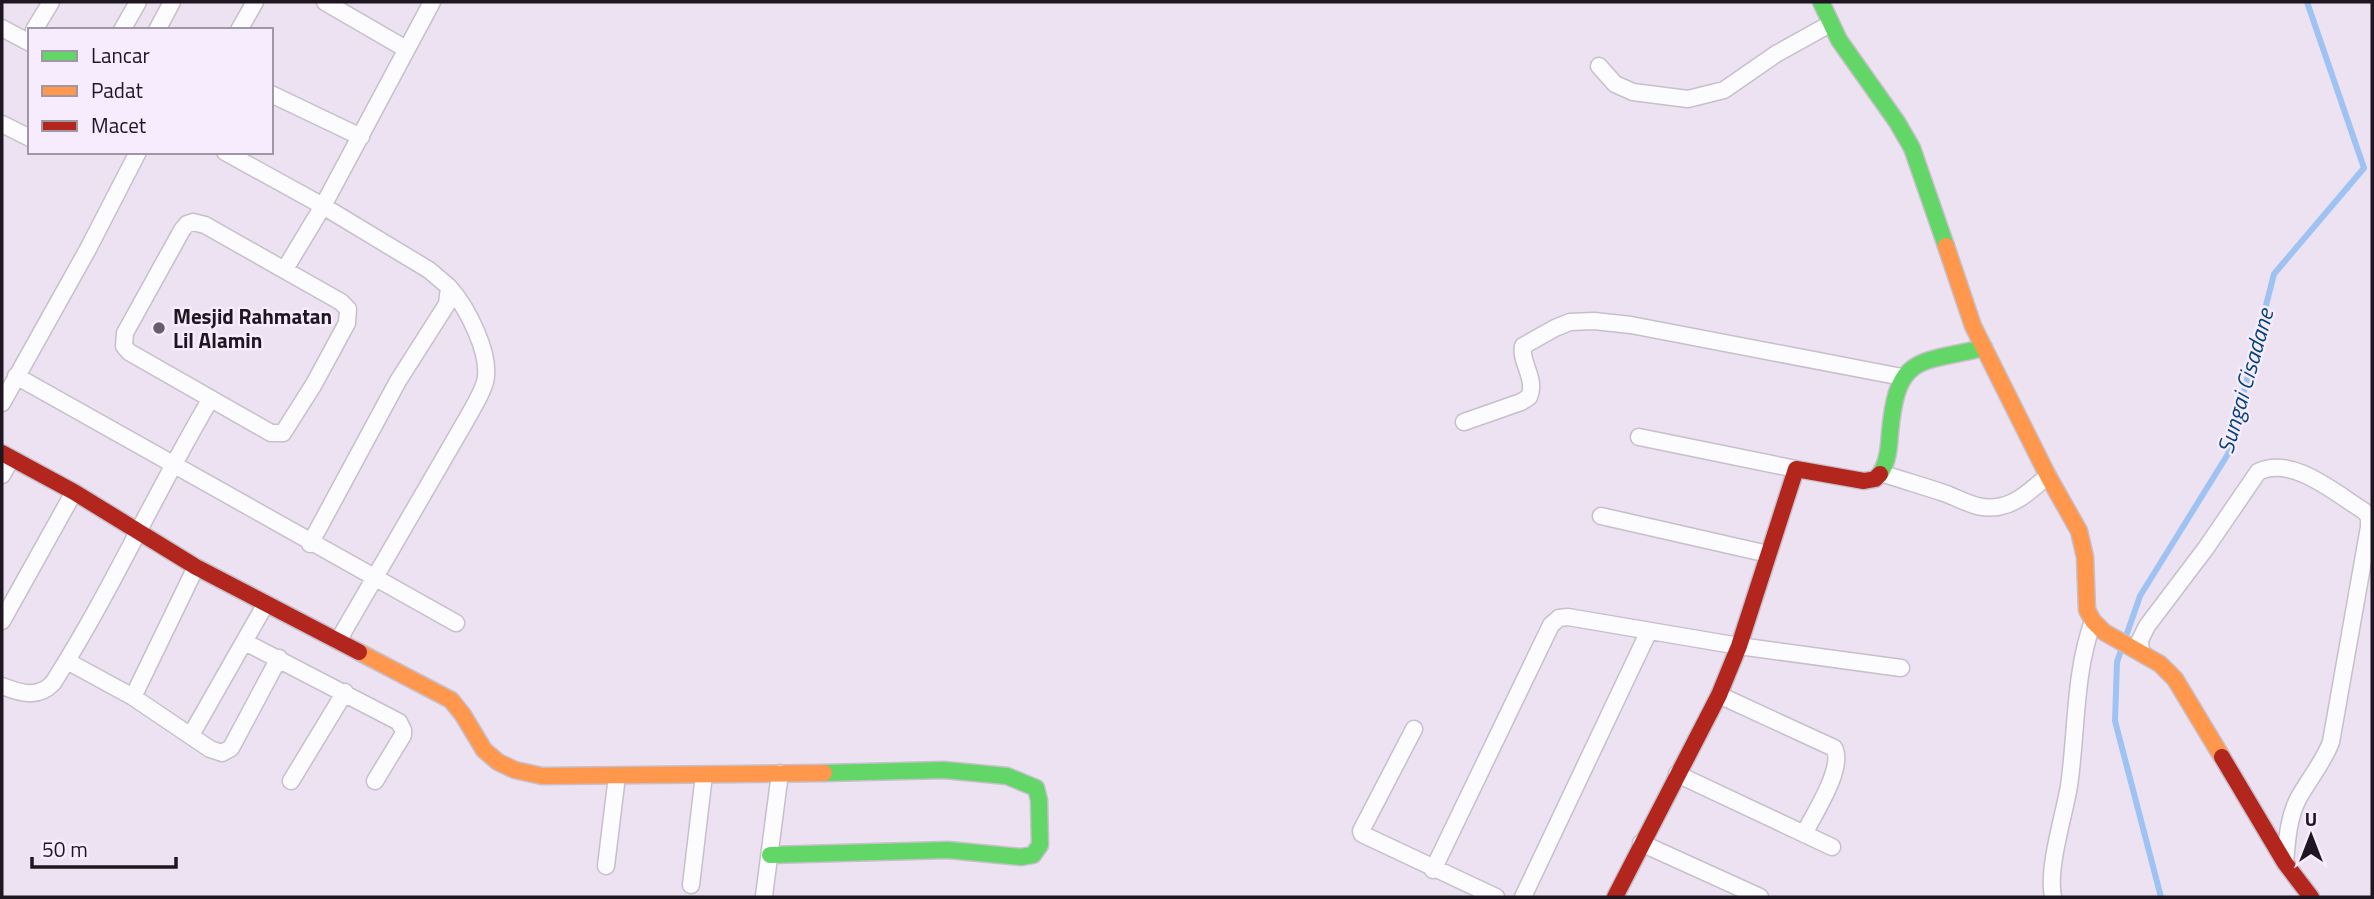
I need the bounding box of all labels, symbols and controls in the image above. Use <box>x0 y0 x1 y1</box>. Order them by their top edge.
legend <box>28 28 273 154</box>
text: Lancar <box>91 39 150 71</box>
text: Padat <box>91 74 143 106</box>
text: Macet <box>91 109 147 141</box>
place label: Mesjid Rahmatan Lil Alamin <box>173 300 332 356</box>
water label: Sungai Cisadane <box>2208 303 2283 458</box>
marker: Mesjid Rahmatan Lil Alamin <box>151 320 167 336</box>
north arrow <box>2276 801 2346 871</box>
text: U <box>2305 804 2317 833</box>
scale bar <box>32 825 175 869</box>
text: 50 m <box>42 833 88 865</box>

